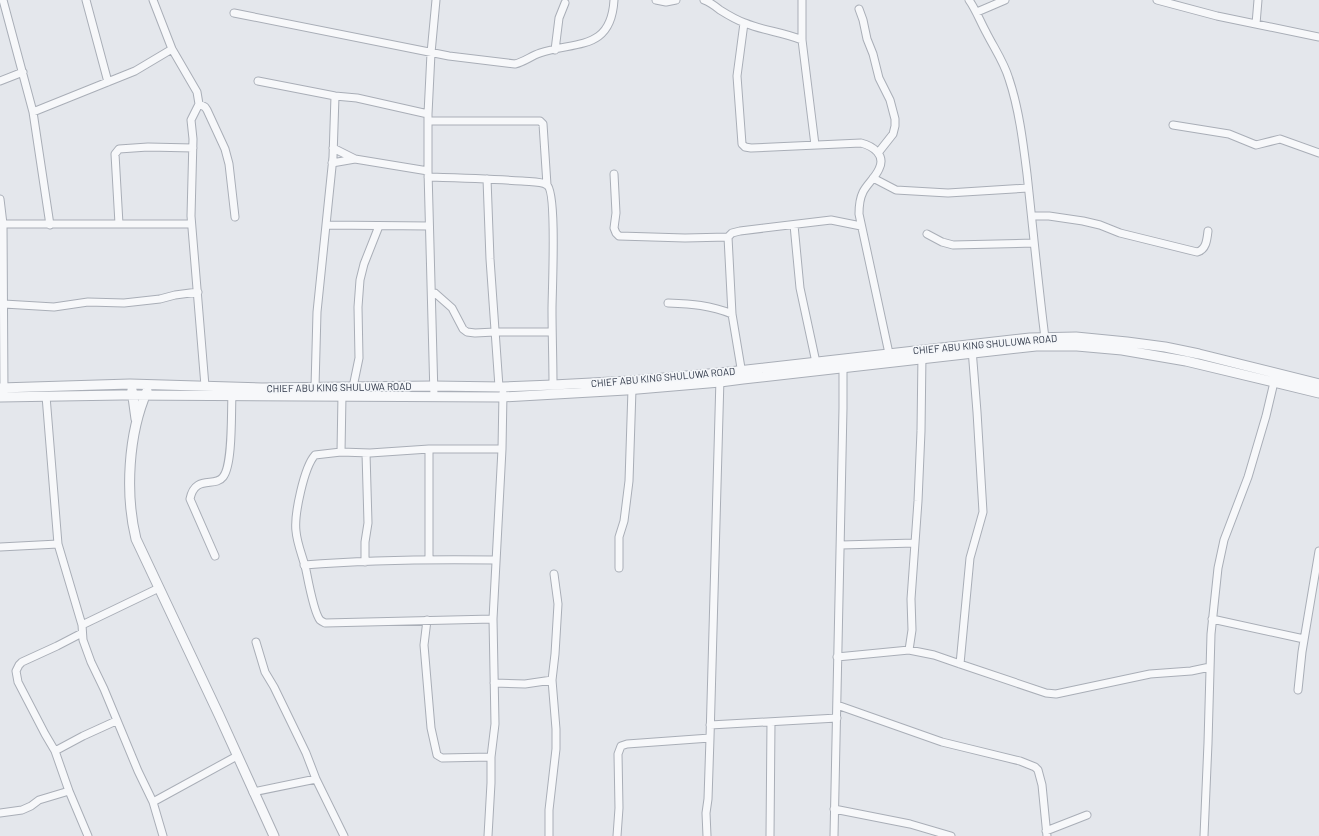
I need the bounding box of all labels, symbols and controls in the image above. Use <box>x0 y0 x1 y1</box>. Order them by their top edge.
street label: CHIEF ABU KING SHULUWA ROAD <box>912 332 1058 356</box>
street label: CHIEF ABU KING SHULUWA ROAD <box>590 365 736 389</box>
street label: CHIEF ABU KING SHULUWA ROAD <box>266 380 412 394</box>

